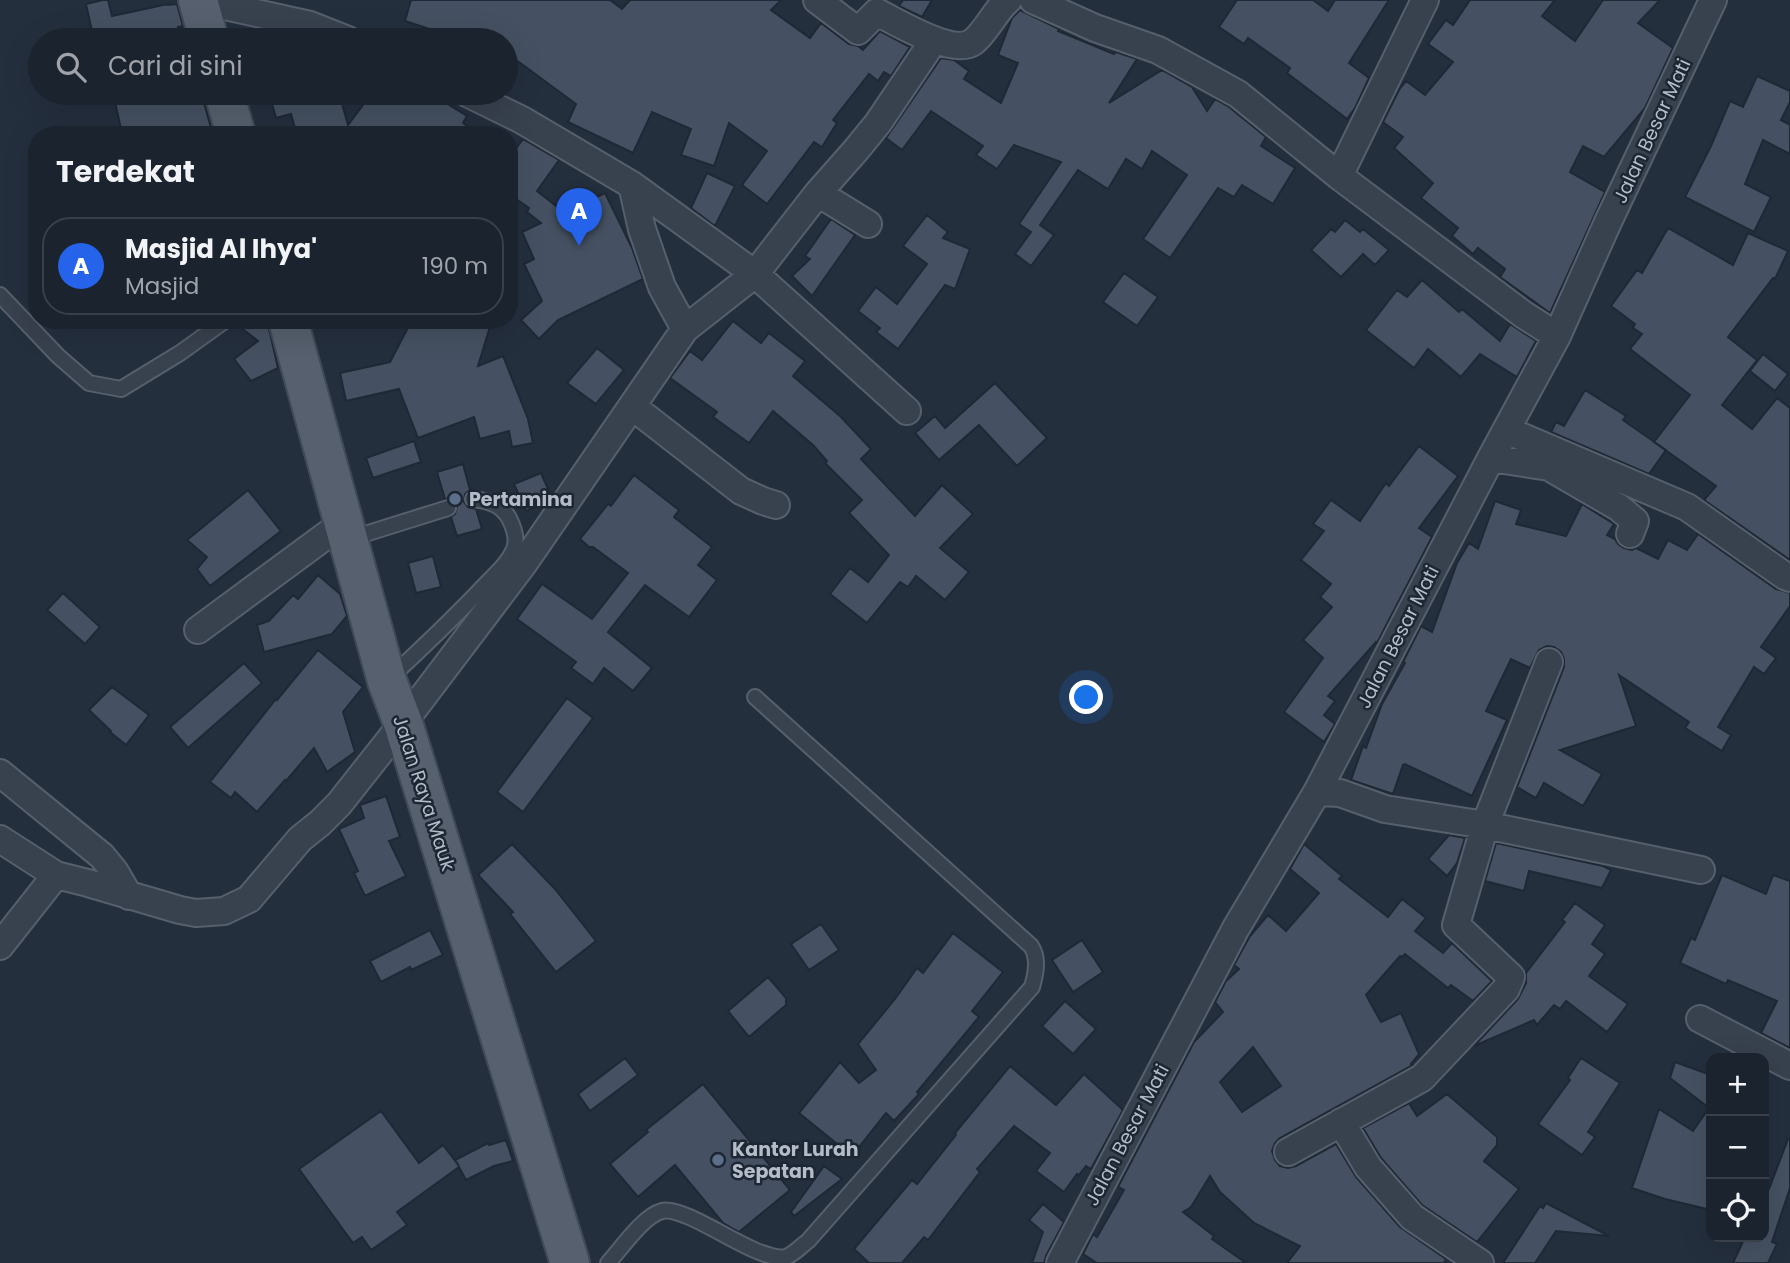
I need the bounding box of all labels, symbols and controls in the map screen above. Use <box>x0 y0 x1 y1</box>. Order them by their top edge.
search box <box>28 28 518 105</box>
icon: search <box>52 48 90 86</box>
text: Cari di sini <box>108 48 243 84</box>
street label: Jalan Besar Mati <box>1607 54 1697 208</box>
text: Terdekat <box>56 150 195 193</box>
pin: A <box>556 188 602 246</box>
text: Masjid Al Ihya' <box>125 231 317 267</box>
text: A <box>73 250 89 282</box>
text: 190 m <box>422 250 488 282</box>
text: Masjid <box>125 270 199 302</box>
place label: Pertamina <box>469 486 573 513</box>
marker: Pertamina <box>447 491 463 507</box>
street label: Jalan Besar Mati <box>1350 561 1446 713</box>
your location <box>1069 680 1103 714</box>
street label: Jalan Raya Mauk <box>386 712 462 874</box>
map controls <box>1706 1053 1769 1242</box>
button: + <box>1706 1053 1769 1116</box>
street label: Jalan Besar Mati <box>1078 1059 1176 1211</box>
button: − <box>1706 1116 1769 1179</box>
place label: Kantor Lurah Sepatan <box>732 1136 859 1185</box>
marker: Kantor Lurah Sepatan <box>710 1152 726 1168</box>
button: locate <box>1706 1179 1769 1242</box>

